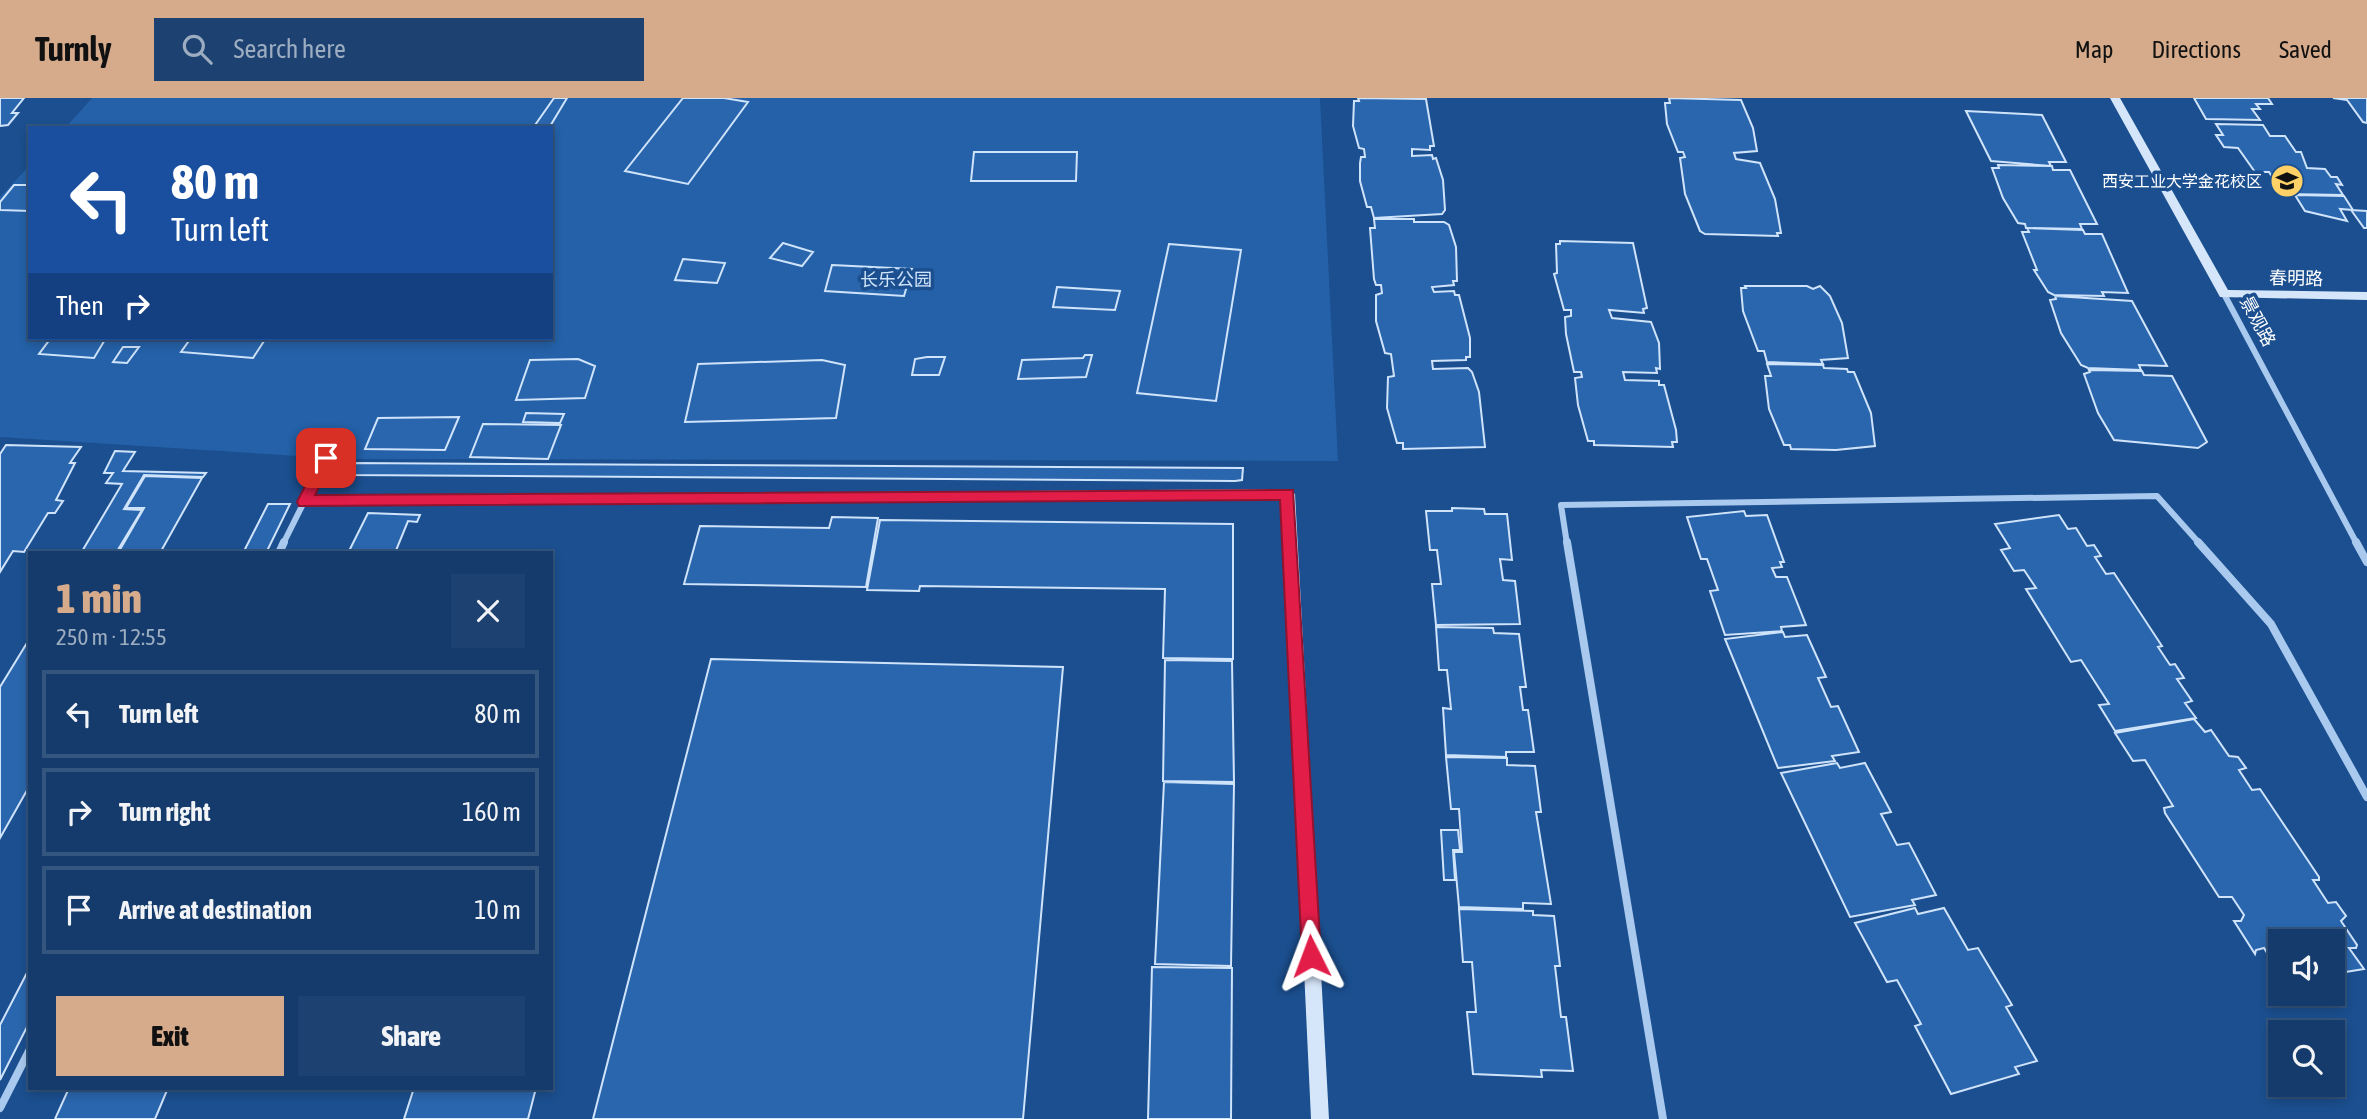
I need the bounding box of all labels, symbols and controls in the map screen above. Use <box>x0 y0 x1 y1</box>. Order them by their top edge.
search box <box>154 18 644 81</box>
text: Turnly <box>35 30 112 68</box>
icon: search <box>178 30 216 68</box>
text: Search here <box>234 34 346 64</box>
text: Map <box>2075 36 2113 63</box>
text: Directions <box>2151 36 2241 63</box>
text: Saved <box>2279 36 2332 63</box>
text: 80 m <box>171 153 259 209</box>
icon: left <box>56 154 147 245</box>
school or university icon: 西安工业大学金花校区 <box>2268 162 2306 200</box>
place label: 西安工业大学金花校区 <box>2102 172 2262 190</box>
text: Turn left <box>171 211 269 248</box>
street label: 春明路 <box>2269 267 2323 289</box>
park label: 长乐公园 <box>860 269 932 290</box>
icon: right <box>118 287 156 325</box>
text: Then <box>56 291 104 321</box>
street label: 景观路 <box>2236 292 2280 350</box>
pin <box>296 428 356 488</box>
icon: arrive <box>307 439 345 477</box>
text: 1 min <box>56 574 142 622</box>
button: close <box>451 574 525 648</box>
text: 250 m · 12:55 <box>56 624 167 650</box>
icon: left <box>60 695 98 733</box>
text: Turn left <box>119 699 199 729</box>
text: 80 m <box>474 699 521 729</box>
icon: right <box>60 793 98 831</box>
text: Turn right <box>119 797 210 827</box>
text: 160 m <box>462 797 521 827</box>
icon: arrive <box>60 891 98 929</box>
text: Arrive at destination <box>119 895 312 925</box>
text: 10 m <box>474 895 521 925</box>
position arrow <box>1274 919 1348 993</box>
map controls <box>2268 929 2345 1097</box>
button: sound <box>2268 929 2345 1006</box>
button: Exit <box>56 996 284 1076</box>
button: Share <box>298 996 525 1076</box>
button: search <box>2268 1020 2345 1097</box>

